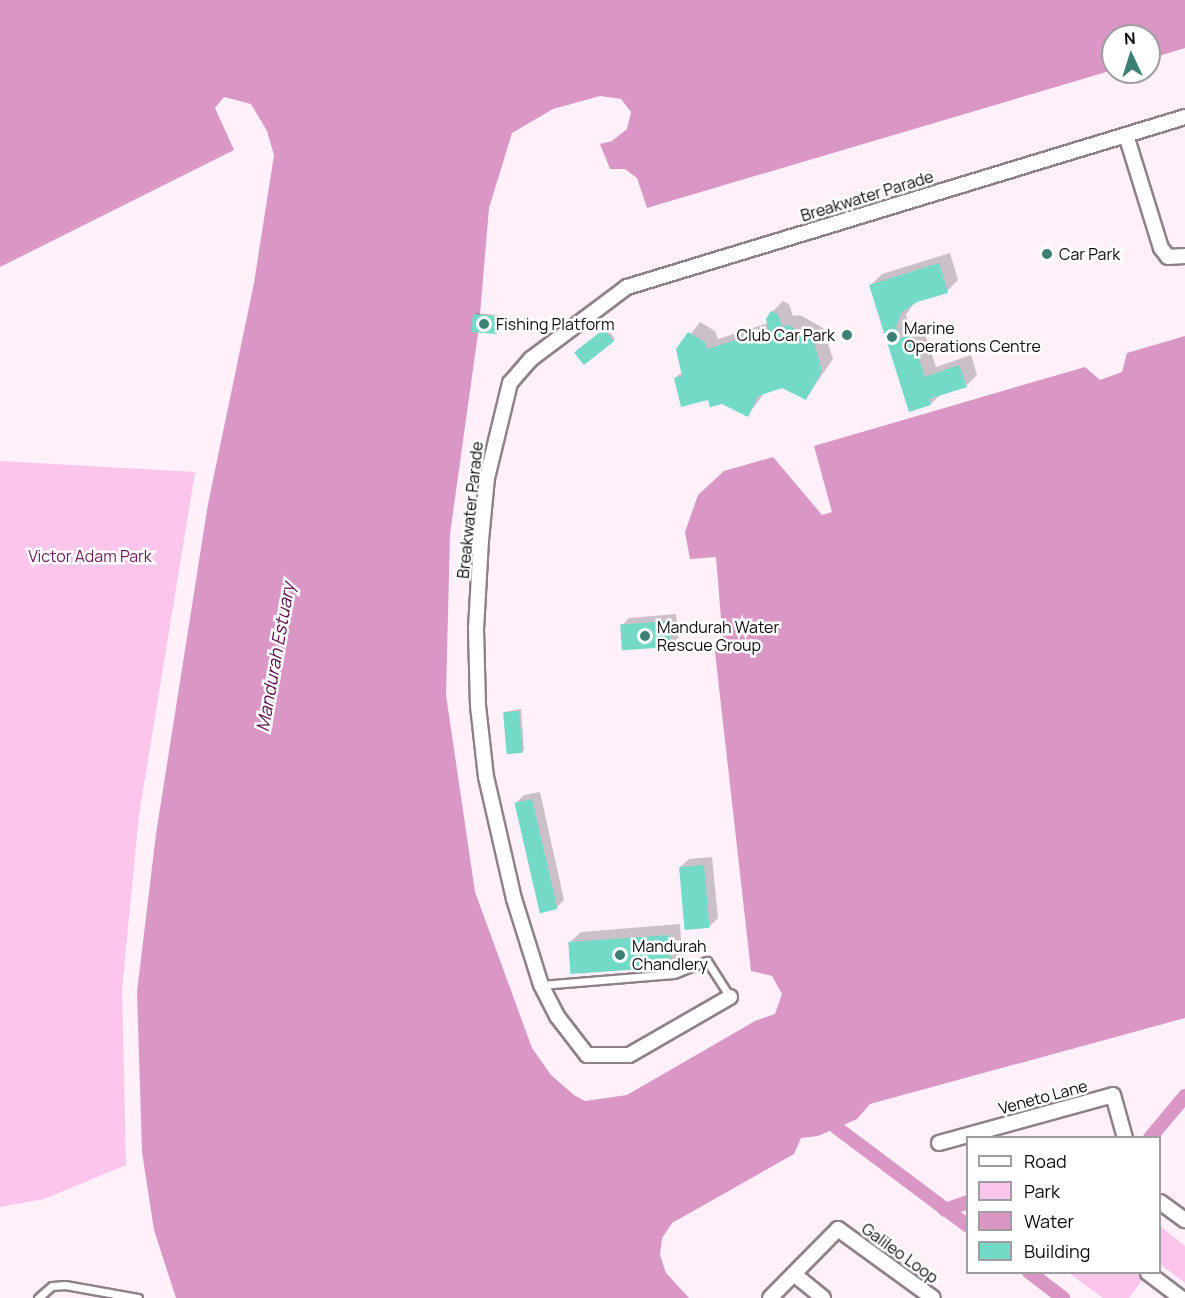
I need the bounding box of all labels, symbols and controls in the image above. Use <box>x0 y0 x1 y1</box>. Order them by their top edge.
north arrow <box>1101 24 1161 84</box>
text: N <box>1123 27 1136 49</box>
street label: Breakwater Parade <box>798 167 936 225</box>
place label: Car Park <box>1059 244 1120 264</box>
marker: Car Park <box>1040 247 1054 261</box>
place label: Fishing Platform <box>496 314 614 334</box>
marker: Fishing Platform <box>477 317 491 331</box>
place label: Marine Operations Centre <box>904 318 1041 356</box>
place label: Club Car Park <box>736 325 835 345</box>
marker: Club Car Park <box>840 328 854 342</box>
marker: Marine Operations Centre <box>885 330 899 344</box>
street label: Breakwater Parade <box>453 440 487 580</box>
park label: Victor Adam Park <box>28 546 152 566</box>
water label: Mandurah Estuary <box>251 581 299 733</box>
place label: Mandurah Water Rescue Group <box>657 617 779 655</box>
marker: Mandurah Water Rescue Group <box>638 629 652 643</box>
place label: Mandurah Chandlery <box>632 936 708 974</box>
marker: Mandurah Chandlery <box>613 948 627 962</box>
street label: Veneto Lane <box>996 1076 1090 1118</box>
legend <box>966 1136 1161 1274</box>
text: Road <box>1024 1149 1067 1173</box>
text: Park <box>1024 1179 1060 1203</box>
text: Water <box>1024 1209 1074 1233</box>
street label: Galileo Loop <box>858 1219 942 1287</box>
text: Building <box>1024 1239 1090 1263</box>

